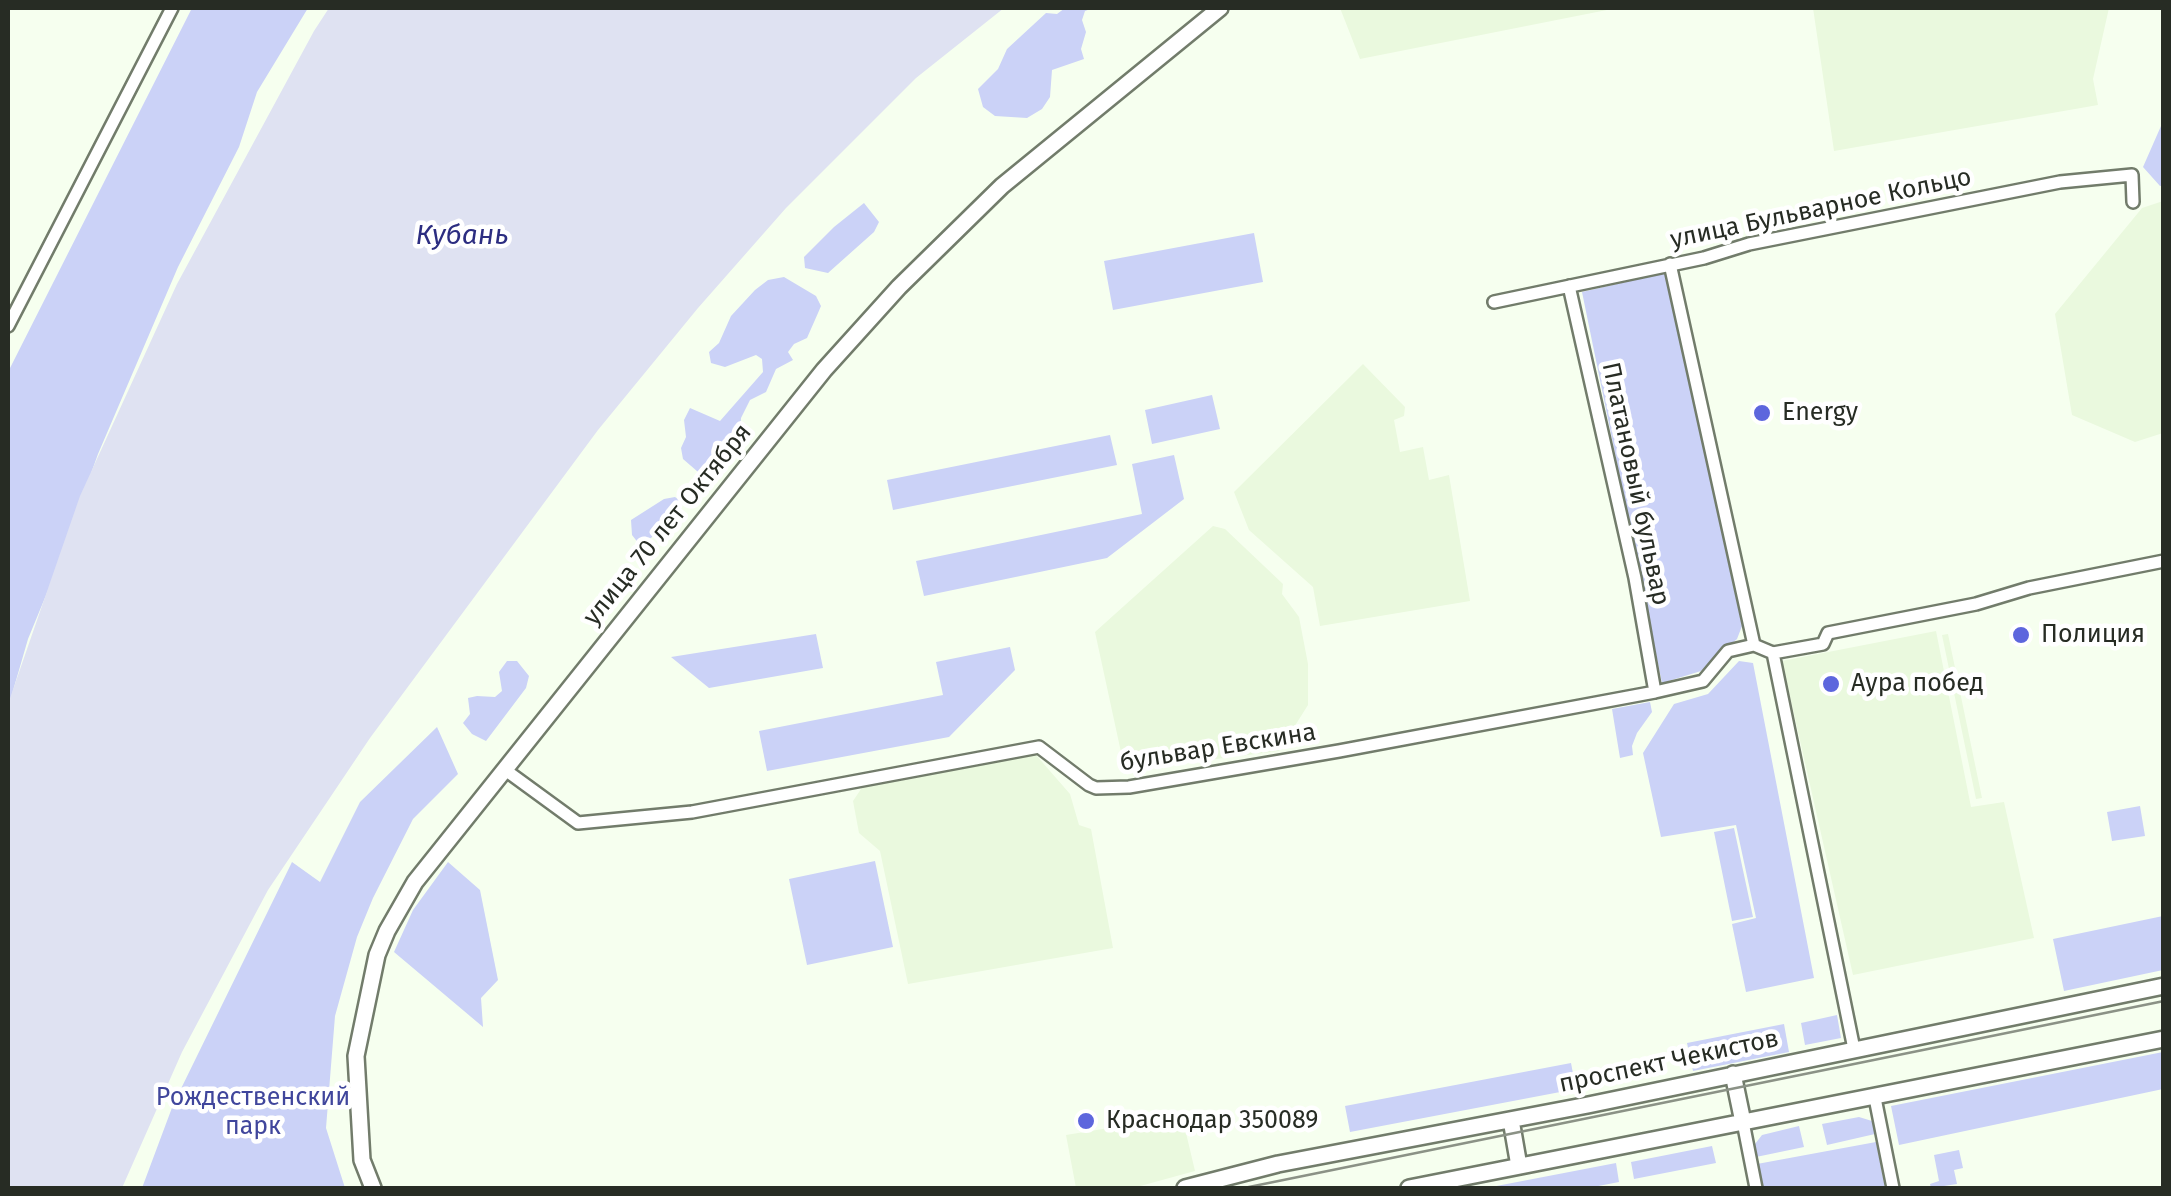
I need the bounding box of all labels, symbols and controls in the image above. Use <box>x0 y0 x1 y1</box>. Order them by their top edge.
street label: улица Бульварное Кольцо <box>1668 162 1974 256</box>
water label: Кубань <box>416 219 508 253</box>
street label: Платановый бульвар <box>1595 360 1675 608</box>
place label: Energy <box>1782 398 1858 428</box>
marker: Energy <box>1751 402 1773 424</box>
street label: улица 70 лет Октября <box>577 418 759 632</box>
place label: Полиция <box>2041 620 2145 650</box>
marker: Полиция <box>2010 624 2032 646</box>
place label: Аура побед <box>1851 669 1984 699</box>
marker: Аура побед <box>1820 673 1842 695</box>
street label: бульвар Евскина <box>1118 718 1318 778</box>
street label: проспект Чекистов <box>1557 1024 1781 1100</box>
park label: Рождественский парк <box>156 1083 350 1142</box>
place label: Краснодар 350089 <box>1106 1106 1318 1136</box>
marker: Краснодар 350089 <box>1075 1110 1097 1132</box>

